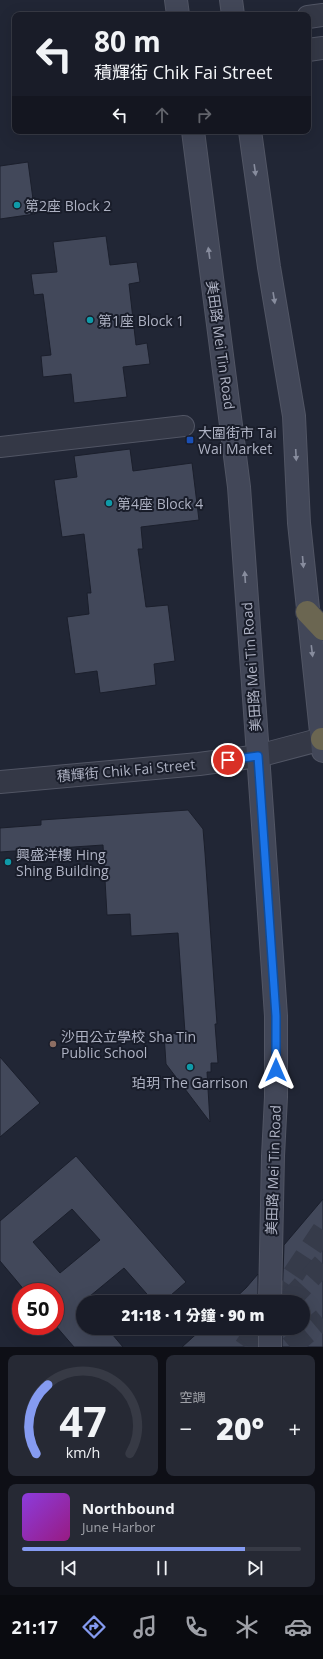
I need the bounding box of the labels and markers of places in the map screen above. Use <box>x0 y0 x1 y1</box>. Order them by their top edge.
place label: 第2座 Block 2 <box>25 196 111 215</box>
marker: 第2座 Block 2 <box>12 200 22 210</box>
place label: 第1座 Block 1 <box>98 311 184 330</box>
marker: 第1座 Block 1 <box>85 315 95 325</box>
place label: 大圍街市 Tai Wai Market <box>198 423 277 458</box>
marker: 大圍街市 Tai Wai Market <box>185 435 195 445</box>
place label: 第4座 Block 4 <box>117 494 203 513</box>
marker: 第4座 Block 4 <box>104 498 114 508</box>
pin <box>211 743 245 777</box>
place label: 興盛洋樓 Hing Shing Building <box>16 845 109 880</box>
marker: 興盛洋樓 Hing Shing Building <box>3 857 13 867</box>
place label: 沙田公立學校 Sha Tin Public School <box>61 1027 196 1062</box>
marker: 沙田公立學校 Sha Tin Public School <box>48 1039 58 1049</box>
marker: 珀玥 The Garrison <box>185 1062 195 1072</box>
place label: 珀玥 The Garrison <box>132 1073 248 1092</box>

